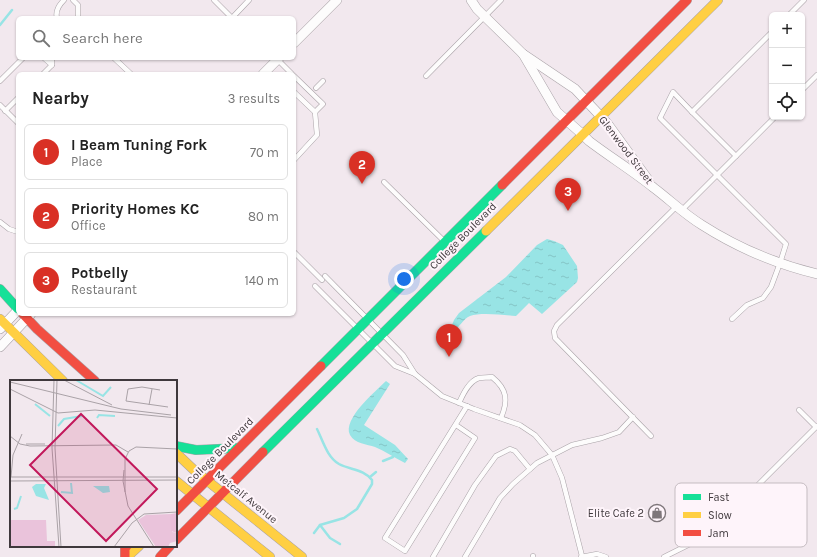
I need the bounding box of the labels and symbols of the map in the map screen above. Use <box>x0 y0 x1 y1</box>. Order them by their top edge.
street label: Glenwood Street <box>596 113 656 187</box>
pin: 2 <box>349 151 375 184</box>
pin: 3 <box>555 178 581 211</box>
street label: College Boulevard <box>427 200 499 272</box>
your location <box>394 269 414 289</box>
pin: 1 <box>436 324 462 357</box>
inset map <box>10 380 177 547</box>
street label: College Boulevard <box>184 415 256 487</box>
street label: Metcalf Avenue <box>212 468 280 526</box>
legend <box>675 483 807 547</box>
text: Fast <box>708 491 729 504</box>
shop icon: Elite Cafe 2 <box>647 503 667 523</box>
place label: Elite Cafe 2 <box>588 507 644 520</box>
text: Slow <box>708 509 732 522</box>
text: Jam <box>708 527 729 540</box>

